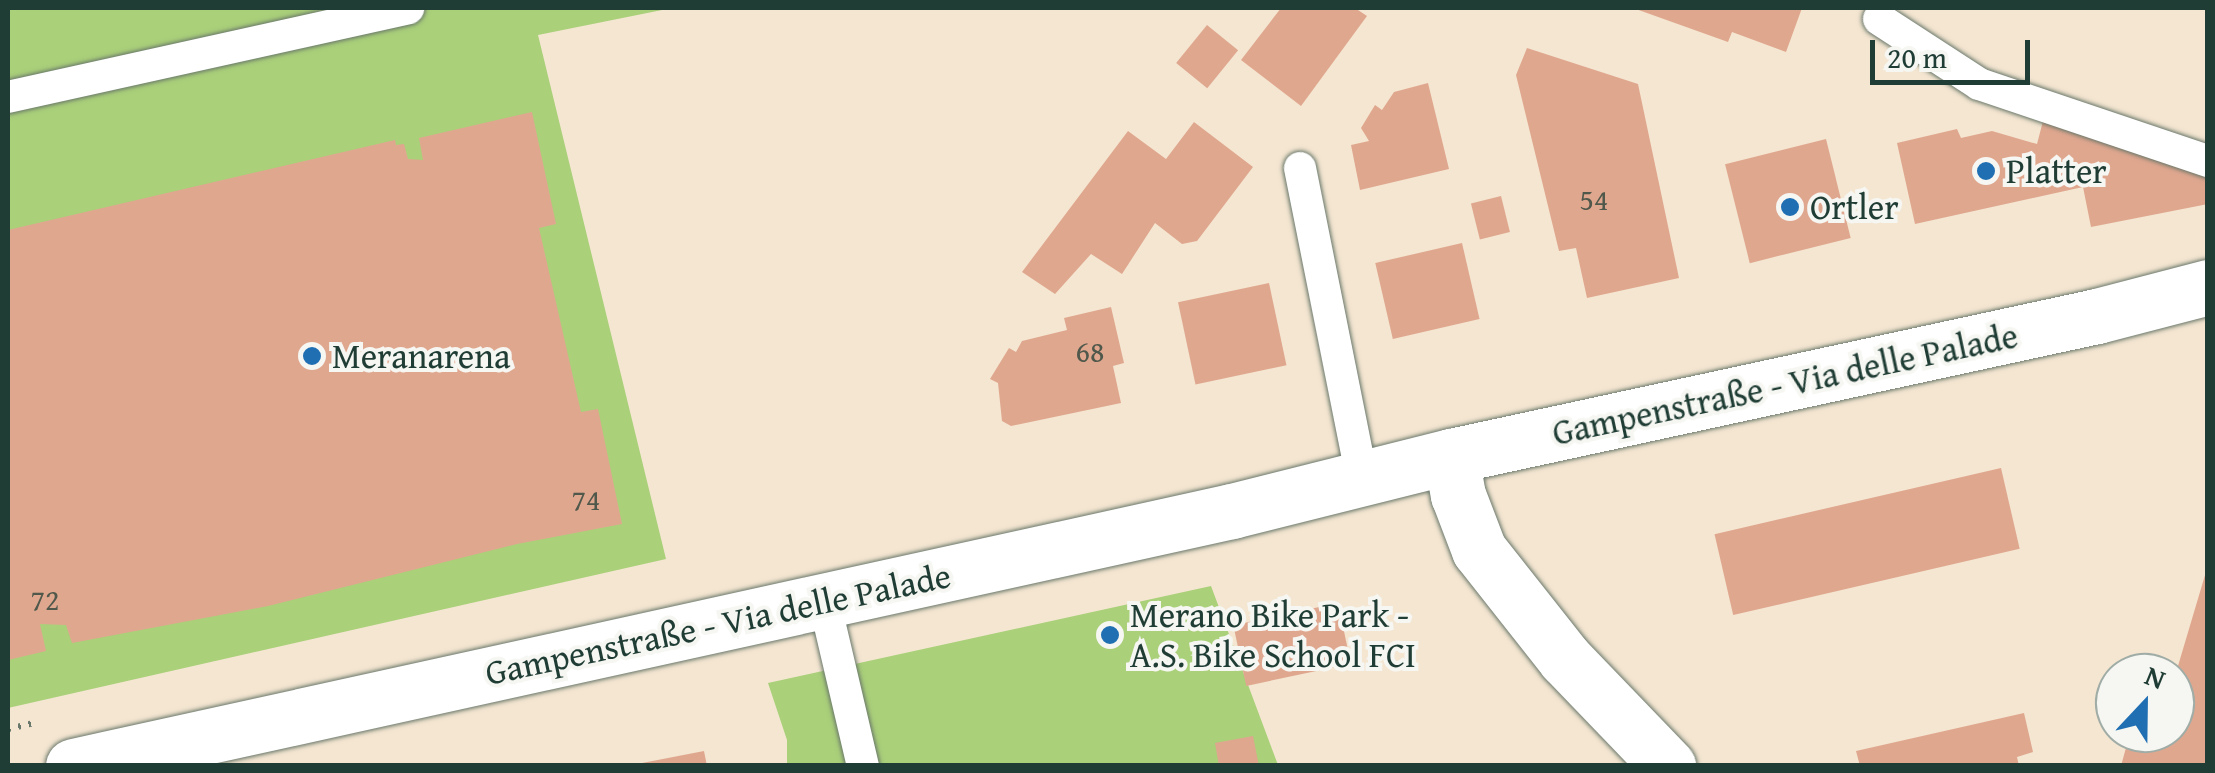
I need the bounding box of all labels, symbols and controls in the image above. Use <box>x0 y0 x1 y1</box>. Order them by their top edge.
scale bar <box>1875 20 2035 82</box>
text: 20 m <box>1887 35 1947 79</box>
place label: Platter <box>2006 150 2107 192</box>
marker: Platter <box>1975 160 1997 182</box>
house number: 54 <box>1580 181 1608 217</box>
place label: Ortler <box>1810 186 1899 228</box>
marker: Ortler <box>1779 196 1801 218</box>
street label: Gampenstraße - Via delle Palade <box>1548 314 2022 454</box>
house number: 68 <box>1076 333 1104 369</box>
place label: Meranarena <box>332 335 510 377</box>
marker: Meranarena <box>301 345 323 367</box>
house number: 74 <box>572 481 600 517</box>
street label: Gampenstraße - Via delle Palade <box>481 554 955 694</box>
house number: 72 <box>31 581 59 617</box>
place label: Merano Bike Park - A.S. Bike School FCI <box>1130 594 1416 676</box>
marker: Merano Bike Park - A.S. Bike School FCI <box>1099 624 1121 646</box>
north arrow <box>2095 653 2195 753</box>
text: N <box>2139 654 2172 699</box>

